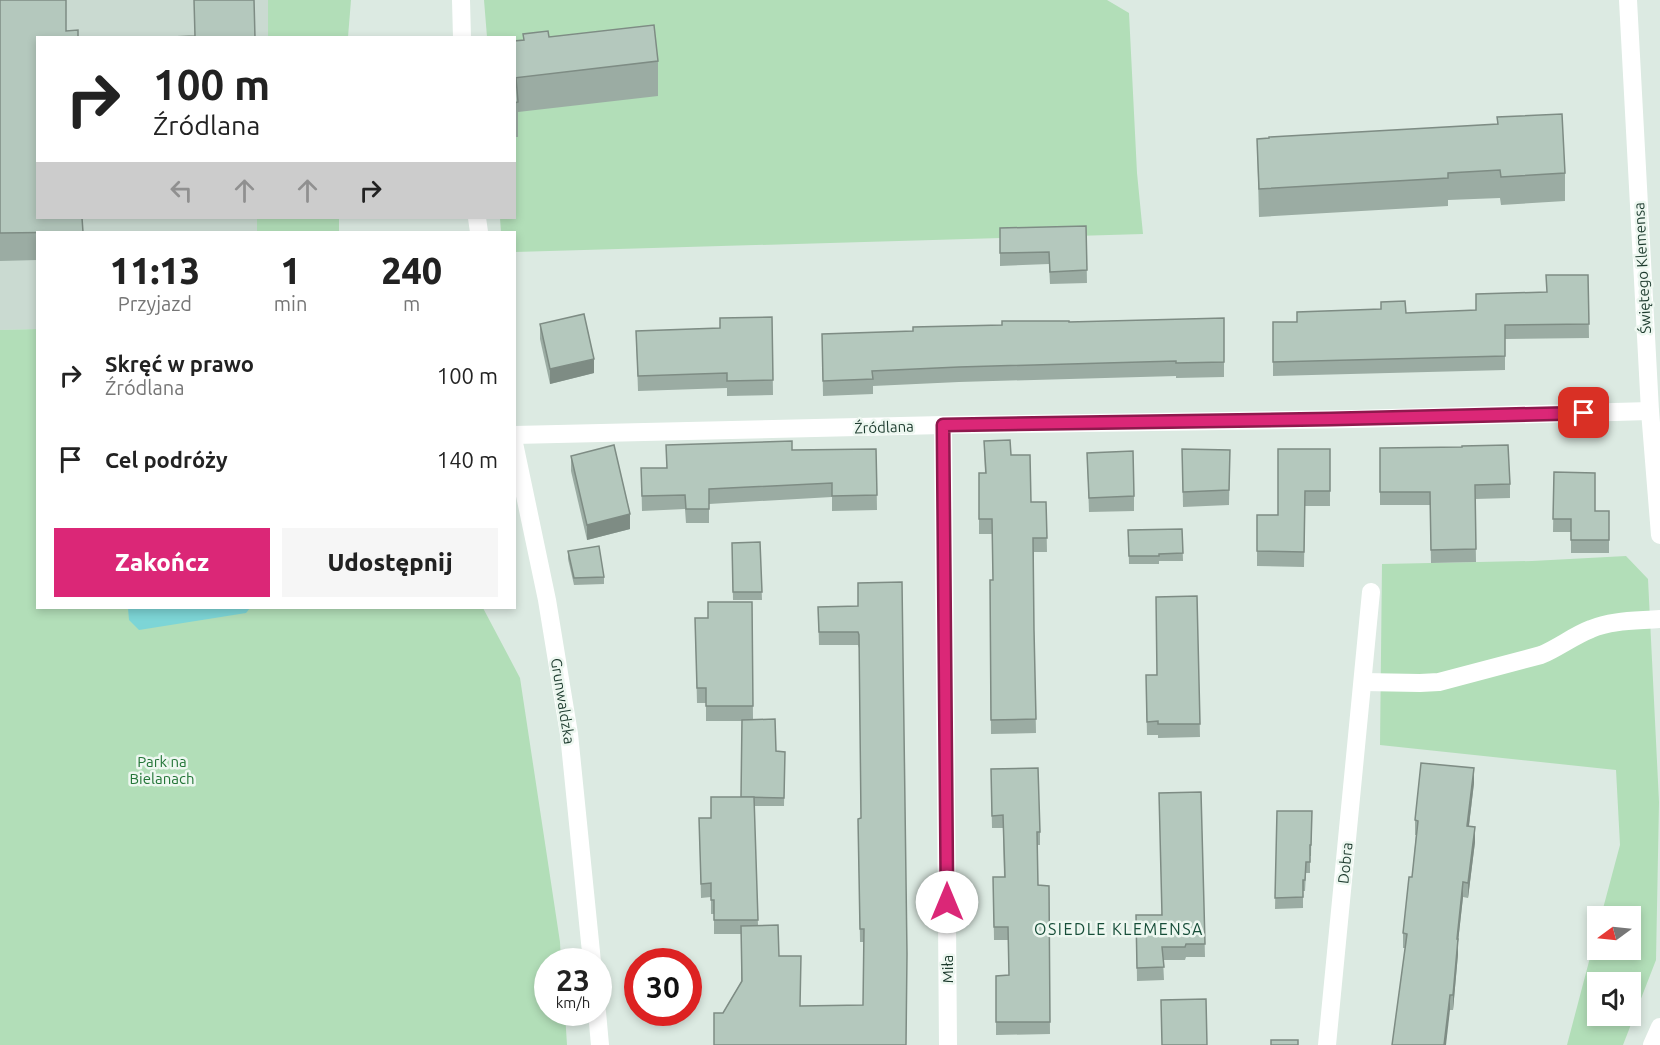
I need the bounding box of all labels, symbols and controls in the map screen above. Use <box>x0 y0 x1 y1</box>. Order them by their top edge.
icon: right <box>54 60 132 138</box>
text: 100 m <box>153 61 270 108</box>
text: Źródlana <box>153 110 260 140</box>
icon: left <box>165 174 198 207</box>
icon: ahead <box>228 174 261 207</box>
icon: ahead <box>291 174 324 207</box>
icon: right <box>354 174 387 207</box>
street label: Świętego Klemensa <box>1630 202 1654 334</box>
text: 11:13 <box>110 250 200 291</box>
text: 1 <box>280 250 301 291</box>
text: 240 <box>381 250 442 291</box>
text: Przyjazd <box>118 292 192 315</box>
text: min <box>274 292 307 315</box>
text: m <box>403 292 420 315</box>
text: Skręć w prawo <box>105 351 254 376</box>
icon: right <box>54 359 87 392</box>
text: 100 m <box>437 363 498 388</box>
text: Źródlana <box>105 376 185 399</box>
pin <box>1558 387 1609 438</box>
icon: arrive <box>1567 396 1600 429</box>
street label: Źródlana <box>854 417 914 437</box>
icon: arrive <box>54 443 87 476</box>
text: Cel podróży <box>105 447 228 472</box>
text: 140 m <box>437 447 498 472</box>
button: Zakończ <box>54 528 270 597</box>
button: Udostępnij <box>282 528 498 597</box>
street label: Grunwaldzka <box>548 657 578 745</box>
park label: Park na Bielanach <box>130 753 194 787</box>
street label: Dobra <box>1334 841 1356 885</box>
position arrow <box>915 870 979 934</box>
north arrow <box>1587 906 1641 960</box>
map controls <box>1587 906 1641 1026</box>
district label: OSIEDLE KLEMENSA <box>1034 920 1204 938</box>
speed limit sign: 30 <box>624 948 702 1026</box>
street label: Miła <box>939 955 956 983</box>
text: 23 <box>556 963 590 997</box>
button: sound <box>1587 972 1641 1026</box>
text: km/h <box>556 994 590 1011</box>

